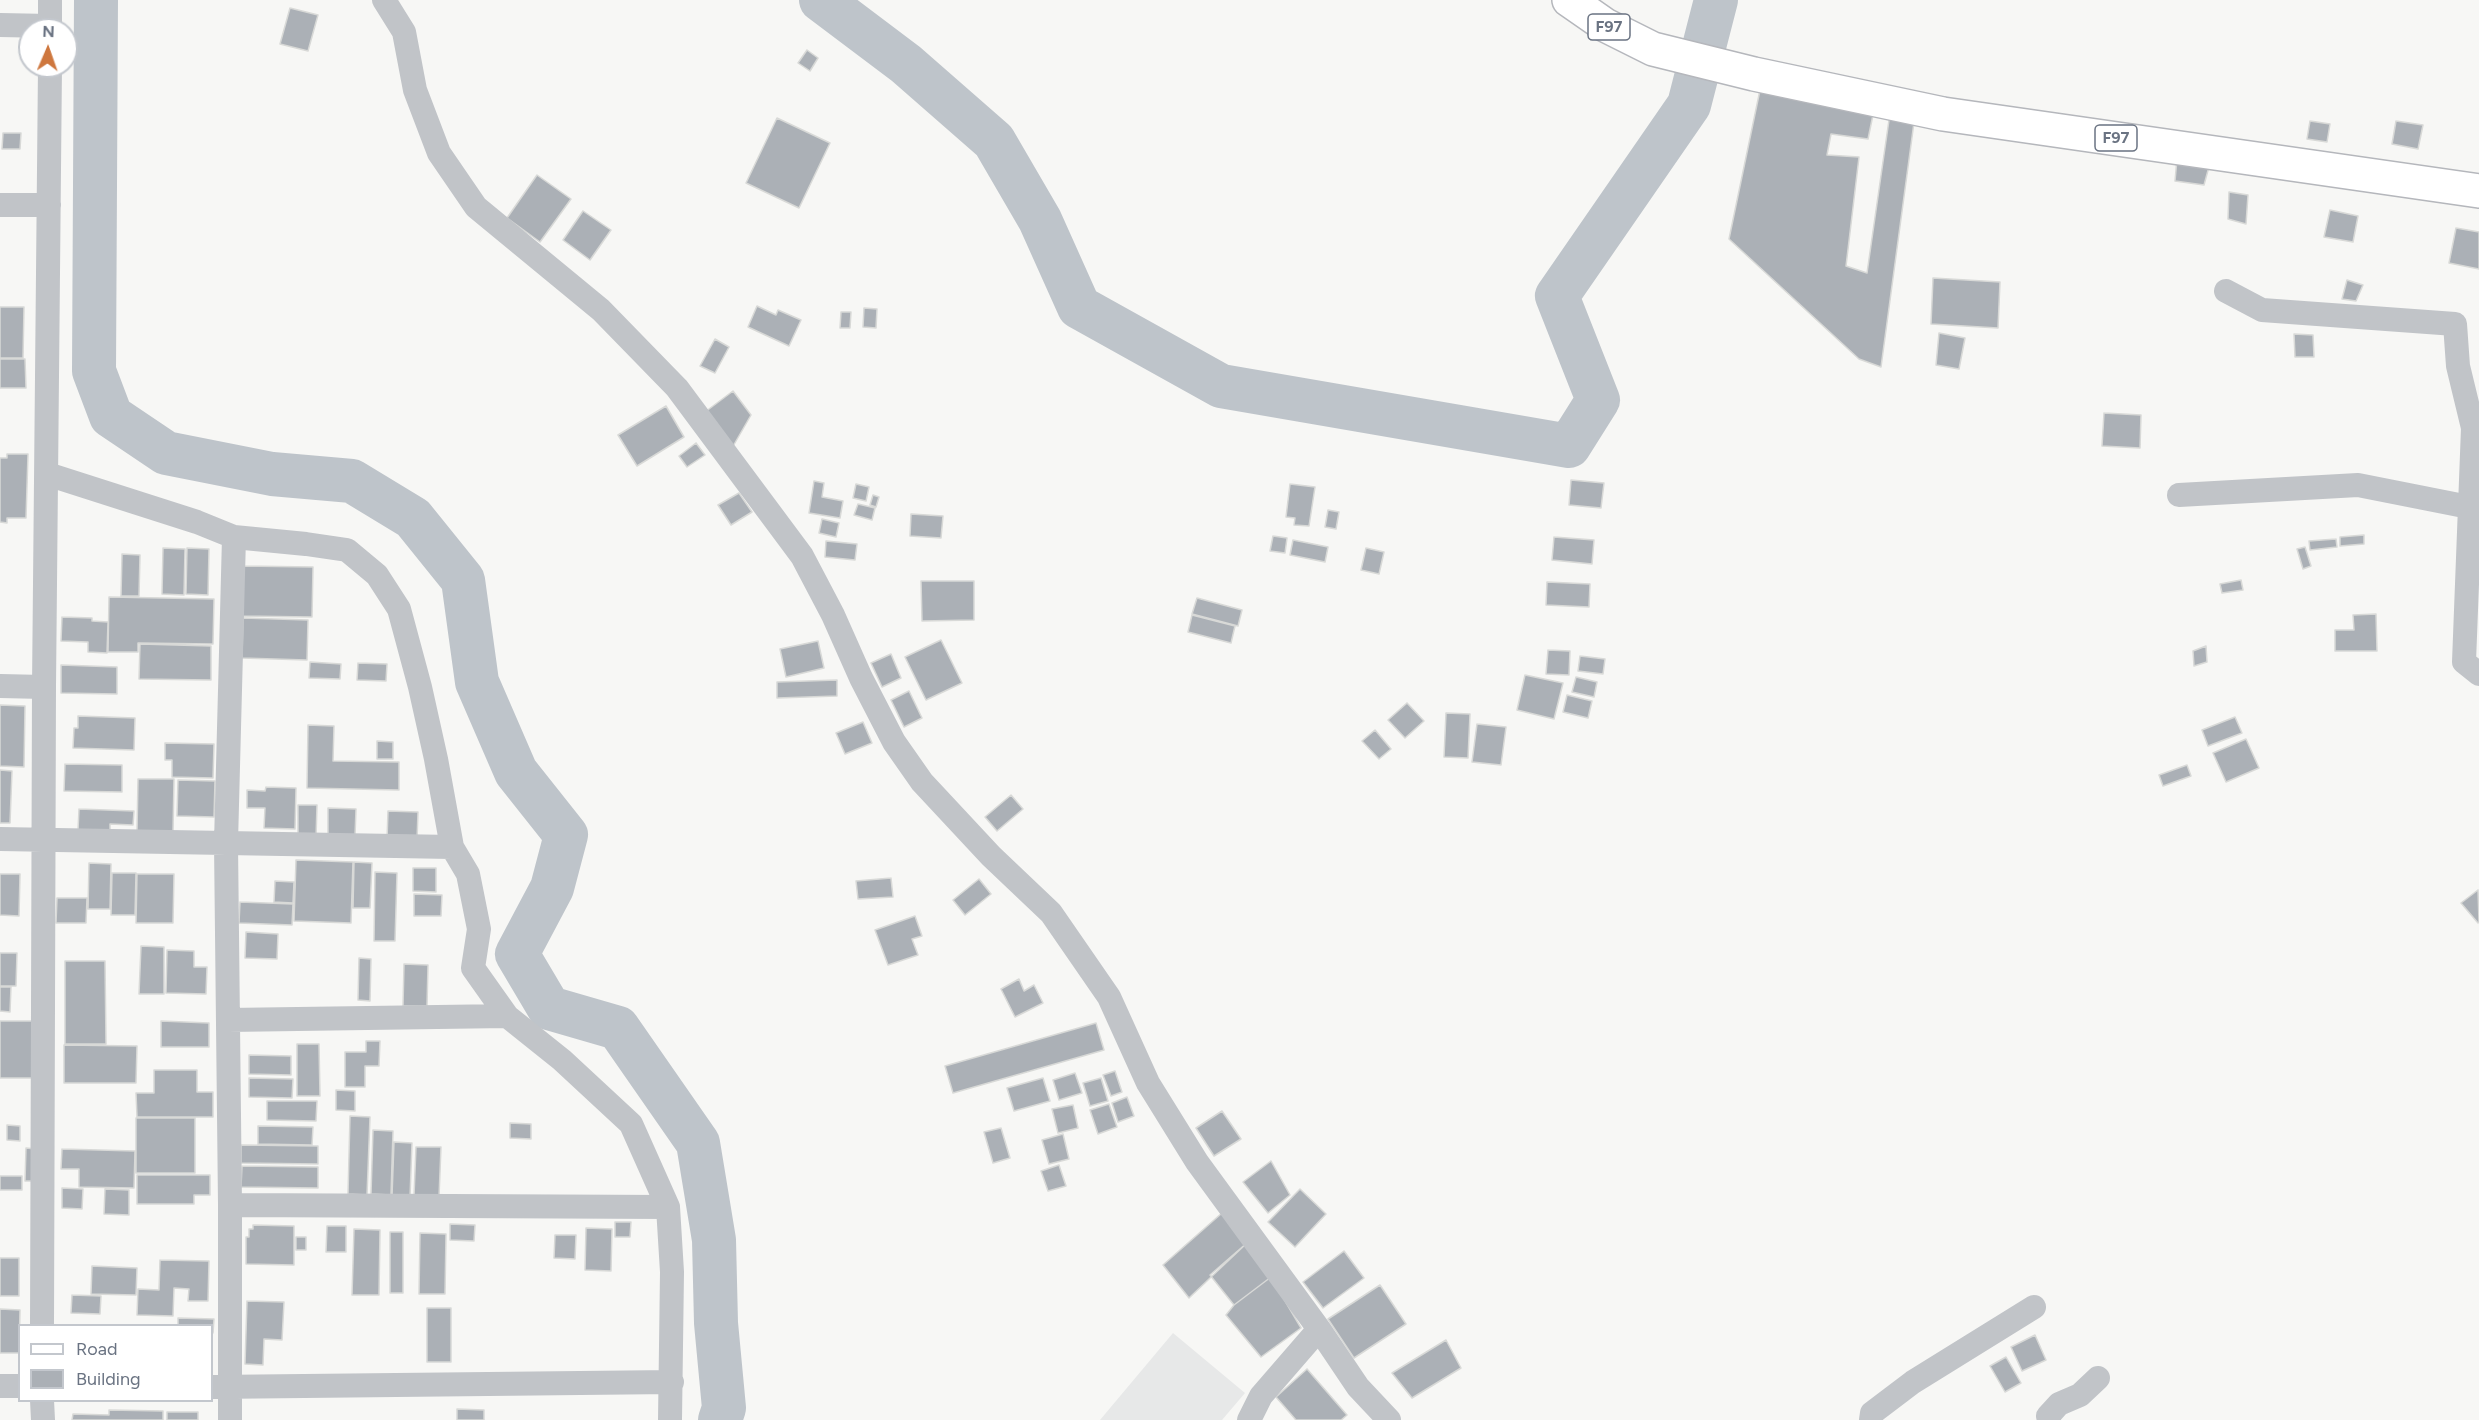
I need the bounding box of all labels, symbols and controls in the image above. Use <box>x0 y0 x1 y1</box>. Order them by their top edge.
road number: F97 <box>1588 14 1630 40</box>
north arrow <box>18 18 78 78</box>
text: N <box>42 22 55 41</box>
road number: F97 <box>2095 125 2137 151</box>
legend <box>18 1324 213 1402</box>
text: Road <box>76 1338 117 1360</box>
text: Building <box>76 1368 141 1390</box>

